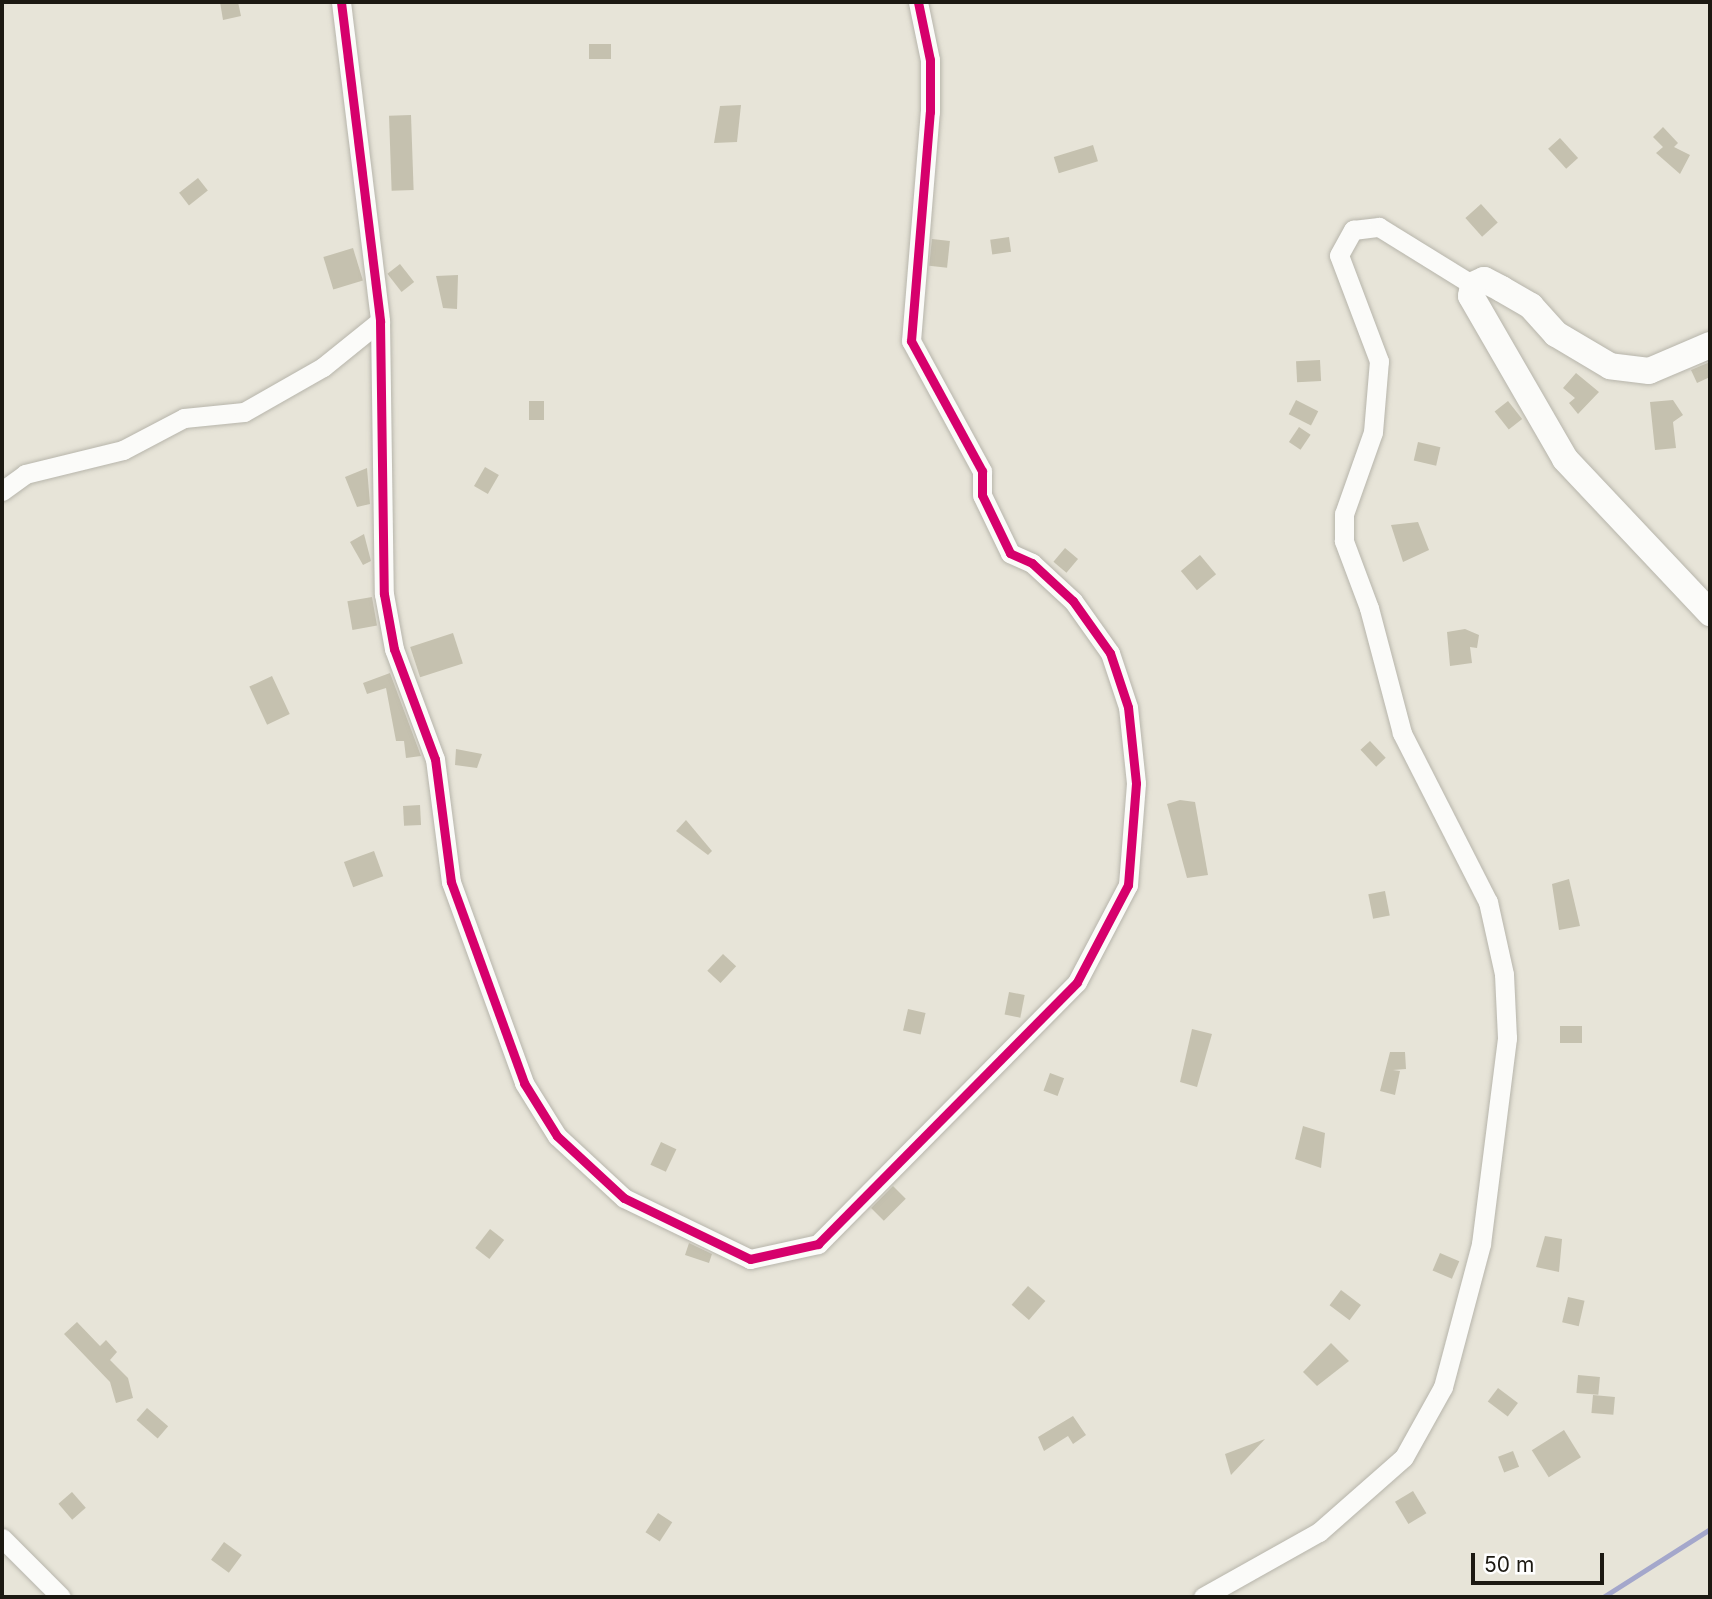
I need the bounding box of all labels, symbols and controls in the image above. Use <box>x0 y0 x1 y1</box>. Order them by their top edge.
scale bar <box>1474 1540 1607 1584</box>
text: 50 m <box>1484 1552 1534 1577</box>

